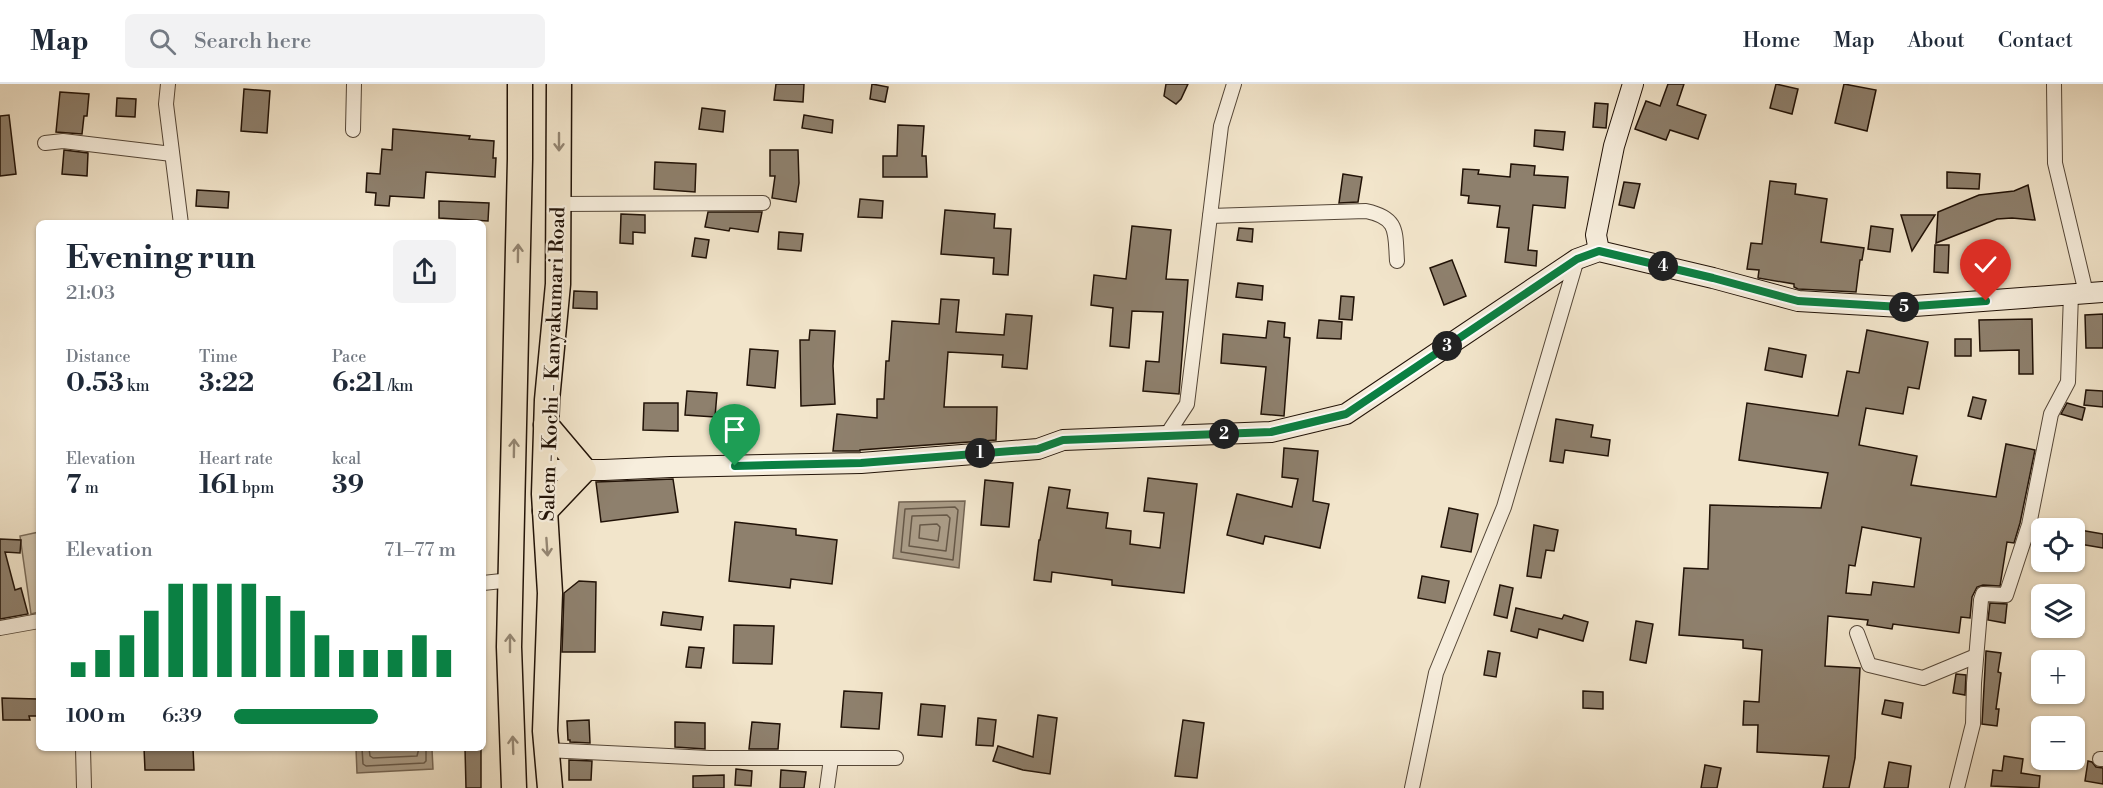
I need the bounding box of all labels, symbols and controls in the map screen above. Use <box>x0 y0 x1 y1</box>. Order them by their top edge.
search box <box>125 14 545 68</box>
text: Map <box>30 24 89 59</box>
icon: search <box>146 25 179 58</box>
text: Search here <box>194 28 311 55</box>
text: Home <box>1743 28 1800 54</box>
text: Map <box>1833 28 1875 54</box>
text: About <box>1908 28 1965 54</box>
text: Contact <box>1998 28 2073 54</box>
one-way arrow <box>553 132 565 152</box>
street label: Salem - Kochi - Kanyakumari Road <box>536 206 572 522</box>
text: Evening run <box>66 238 255 279</box>
pin <box>1960 239 2011 301</box>
button: share <box>393 240 456 303</box>
one-way arrow <box>513 243 524 263</box>
icon: check <box>1969 248 2002 281</box>
pin: 4 <box>1648 251 1678 281</box>
text: 4 <box>1658 256 1668 276</box>
text: 21:03 <box>66 281 115 306</box>
pin: 5 <box>1889 292 1919 322</box>
text: 5 <box>1899 297 1909 317</box>
pin: 3 <box>1432 331 1462 361</box>
text: 3 <box>1442 336 1452 356</box>
text: Distance <box>66 347 131 367</box>
text: Time <box>199 347 238 367</box>
text: Pace <box>332 347 366 367</box>
text: 0.53 <box>66 367 124 399</box>
text: 3:22 <box>199 367 254 399</box>
text: 6:21 <box>332 367 385 399</box>
text: km <box>124 376 149 396</box>
text: /km <box>385 376 413 396</box>
pin <box>709 404 760 466</box>
icon: arrive <box>718 413 751 446</box>
pin: 2 <box>1209 419 1239 449</box>
text: 2 <box>1219 424 1229 444</box>
one-way arrow <box>508 438 520 458</box>
pin: 1 <box>965 438 995 468</box>
text: 1 <box>976 443 984 463</box>
text: Elevation <box>66 449 135 469</box>
text: Heart rate <box>199 449 273 469</box>
text: kcal <box>332 449 361 469</box>
text: 7 <box>66 469 81 501</box>
text: 161 <box>199 469 239 501</box>
text: 39 <box>332 469 364 501</box>
text: m <box>81 478 99 498</box>
text: bpm <box>239 478 274 498</box>
map controls <box>2031 518 2085 770</box>
button: locate <box>2031 518 2085 572</box>
one-way arrow <box>541 536 552 556</box>
text: Elevation <box>66 538 153 563</box>
text: 71–77 m <box>384 538 456 563</box>
button: layers <box>2031 584 2085 638</box>
one-way arrow <box>504 633 516 653</box>
button: + <box>2031 650 2085 704</box>
text: 100 m <box>66 704 125 729</box>
text: 6:39 <box>162 704 202 729</box>
button: − <box>2031 716 2085 770</box>
one-way arrow <box>507 735 519 755</box>

